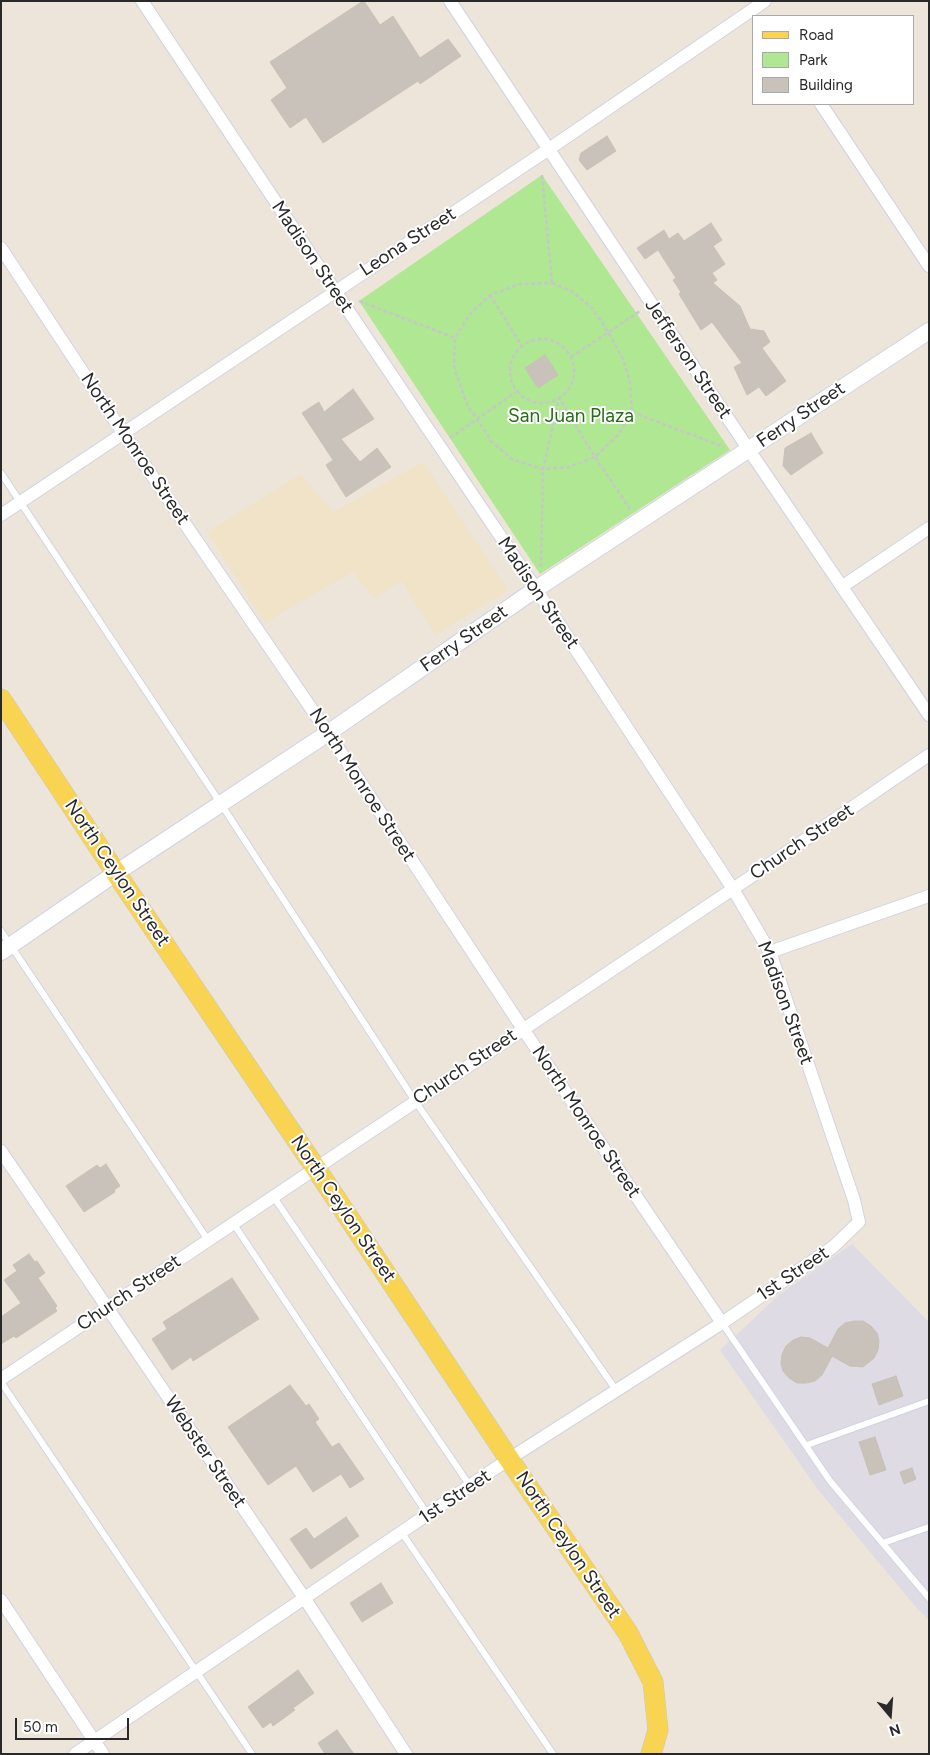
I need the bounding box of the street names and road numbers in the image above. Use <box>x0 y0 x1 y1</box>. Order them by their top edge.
street label: Madison Street <box>266 197 358 317</box>
street label: Leona Street <box>356 203 460 281</box>
street label: Jefferson Street <box>640 295 736 423</box>
street label: North Monroe Street <box>76 369 194 529</box>
street label: Ferry Street <box>753 377 849 453</box>
street label: Madison Street <box>492 533 584 653</box>
street label: Ferry Street <box>416 601 512 677</box>
street label: North Monroe Street <box>304 704 420 866</box>
street label: North Ceylon Street <box>59 795 175 951</box>
street label: Church Street <box>746 799 858 885</box>
street label: Madison Street <box>752 938 818 1068</box>
street label: Church Street <box>409 1024 521 1110</box>
street label: North Monroe Street <box>527 1042 645 1202</box>
street label: North Ceylon Street <box>285 1131 401 1287</box>
street label: 1st Street <box>753 1242 833 1306</box>
street label: Church Street <box>73 1250 185 1336</box>
street label: Webster Street <box>159 1392 251 1512</box>
street label: 1st Street <box>415 1465 495 1529</box>
street label: North Ceylon Street <box>510 1467 626 1623</box>

